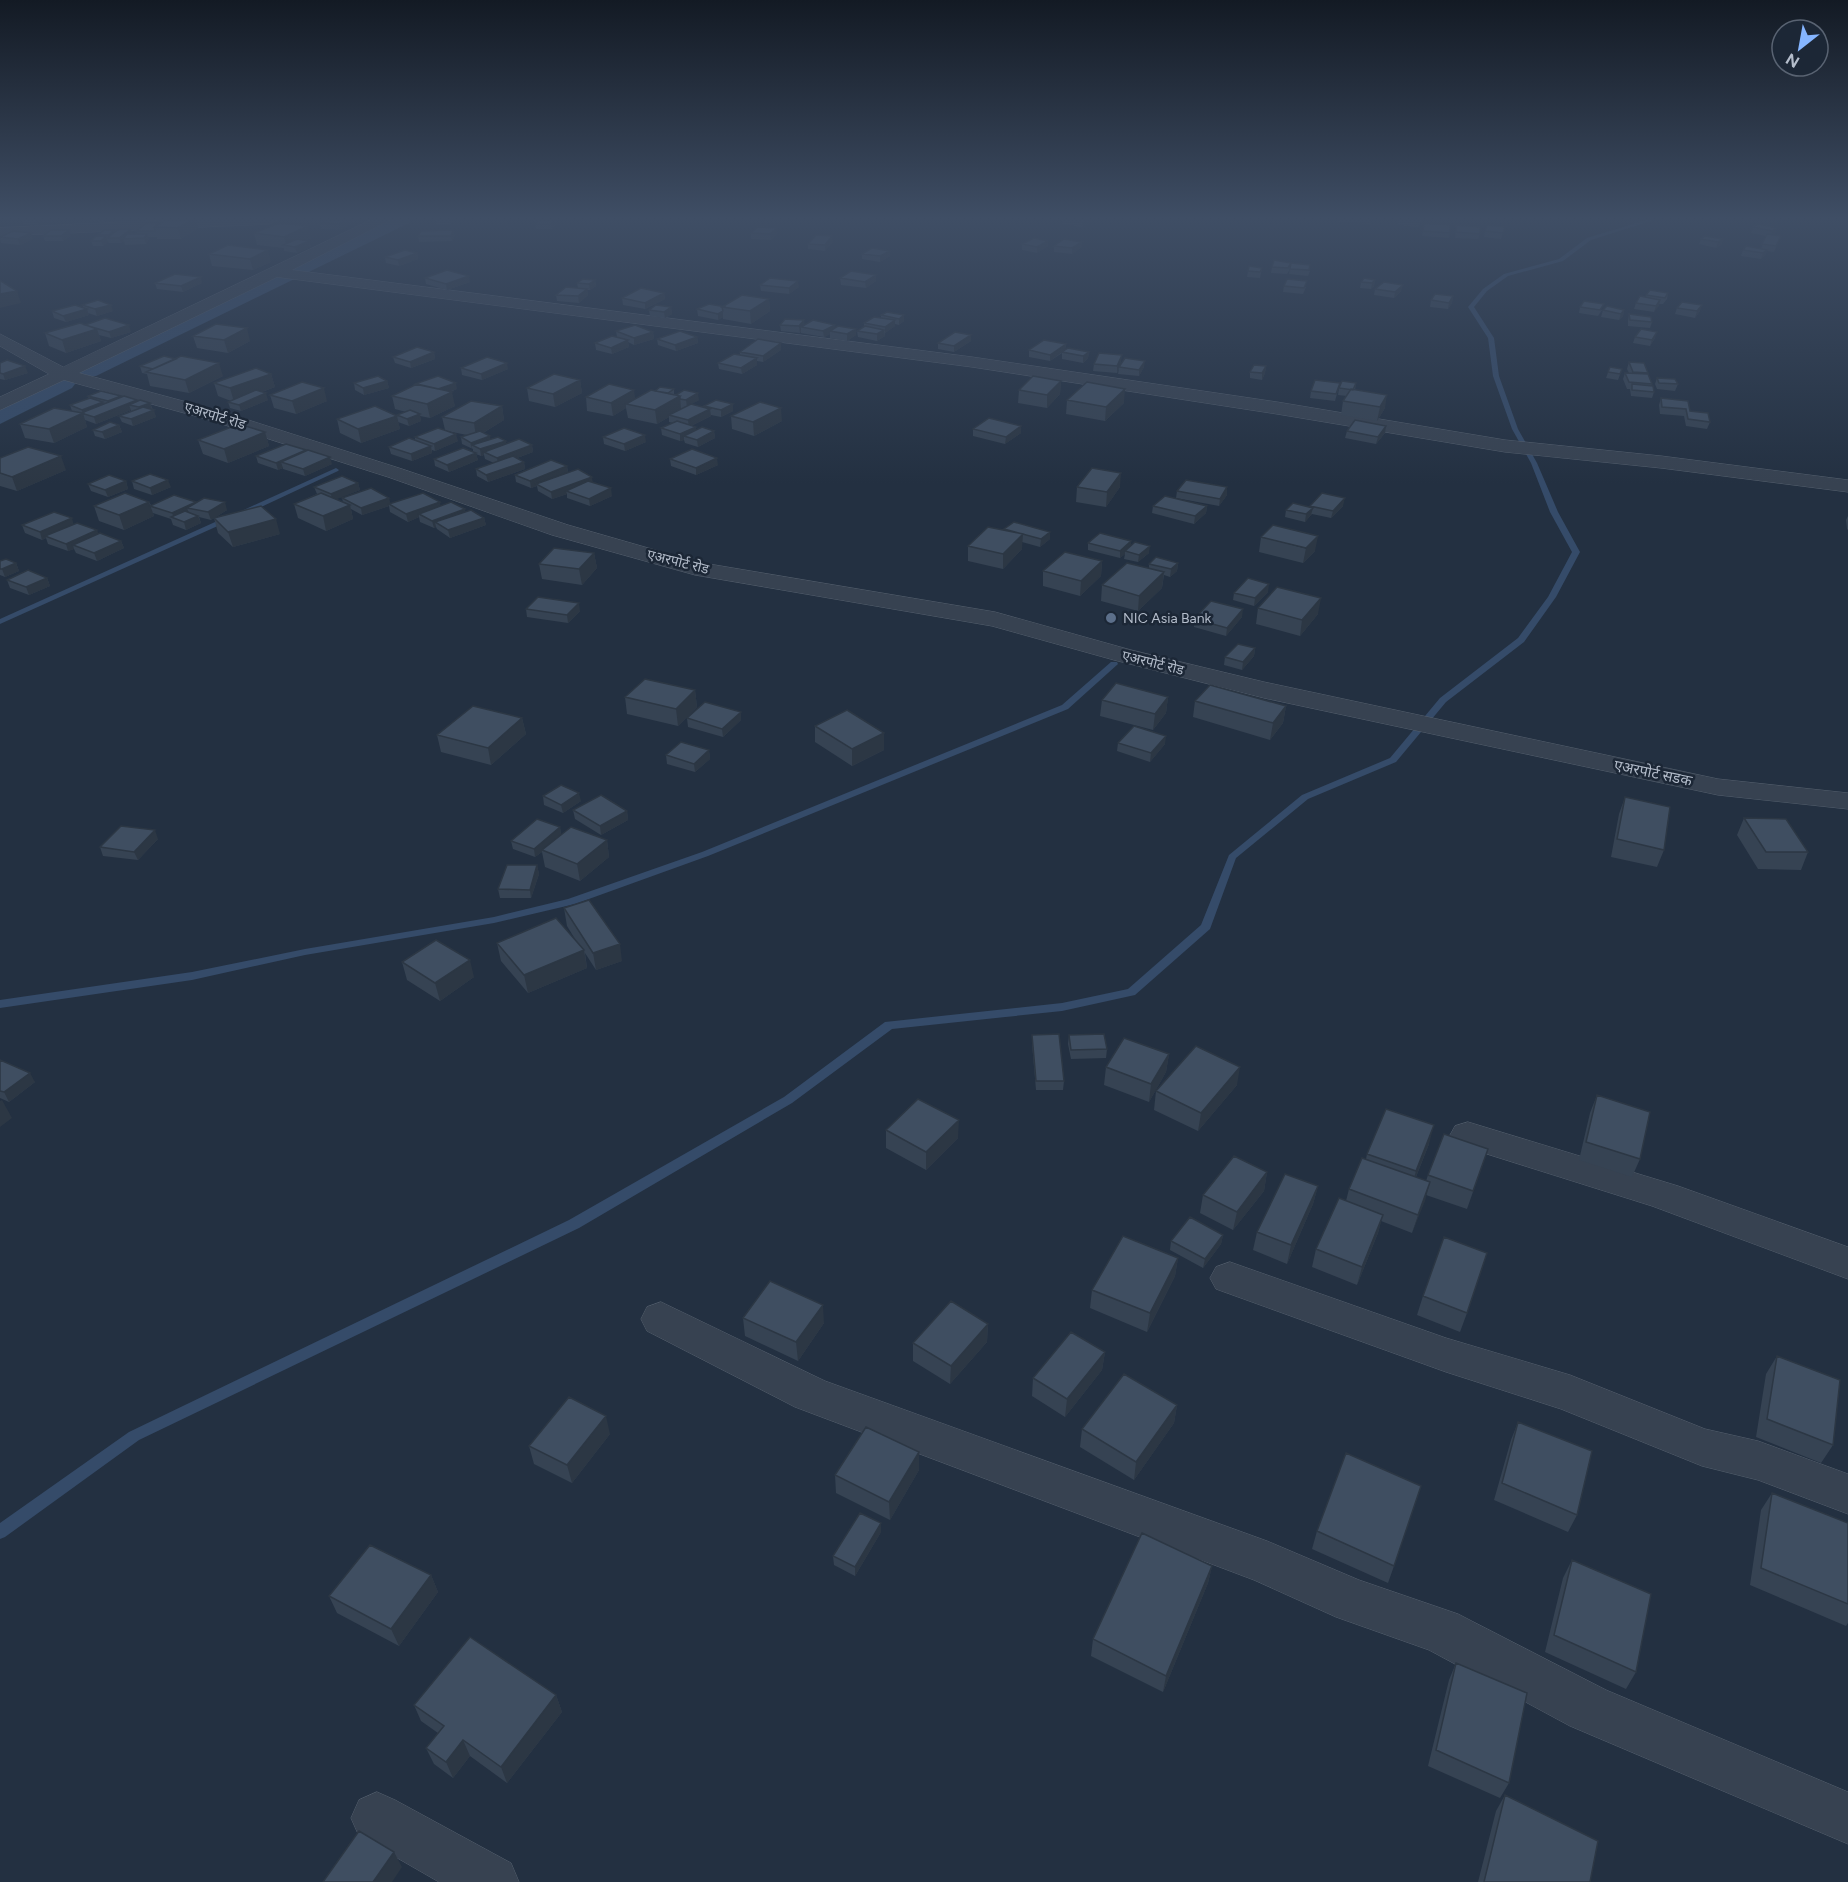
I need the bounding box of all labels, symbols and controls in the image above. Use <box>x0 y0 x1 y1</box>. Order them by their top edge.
north arrow <box>1770 18 1830 78</box>
text: N <box>1782 49 1803 72</box>
street label: एअरपोर्ट रोड <box>182 399 248 434</box>
street label: एअरपोर्ट रोड <box>645 546 711 578</box>
place label: NIC Asia Bank <box>1123 610 1212 627</box>
marker: NIC Asia Bank <box>1104 611 1118 625</box>
street label: एअरपोर्ट रोड <box>1120 647 1186 679</box>
street label: एअरपोर्ट सडक <box>1612 756 1694 790</box>

